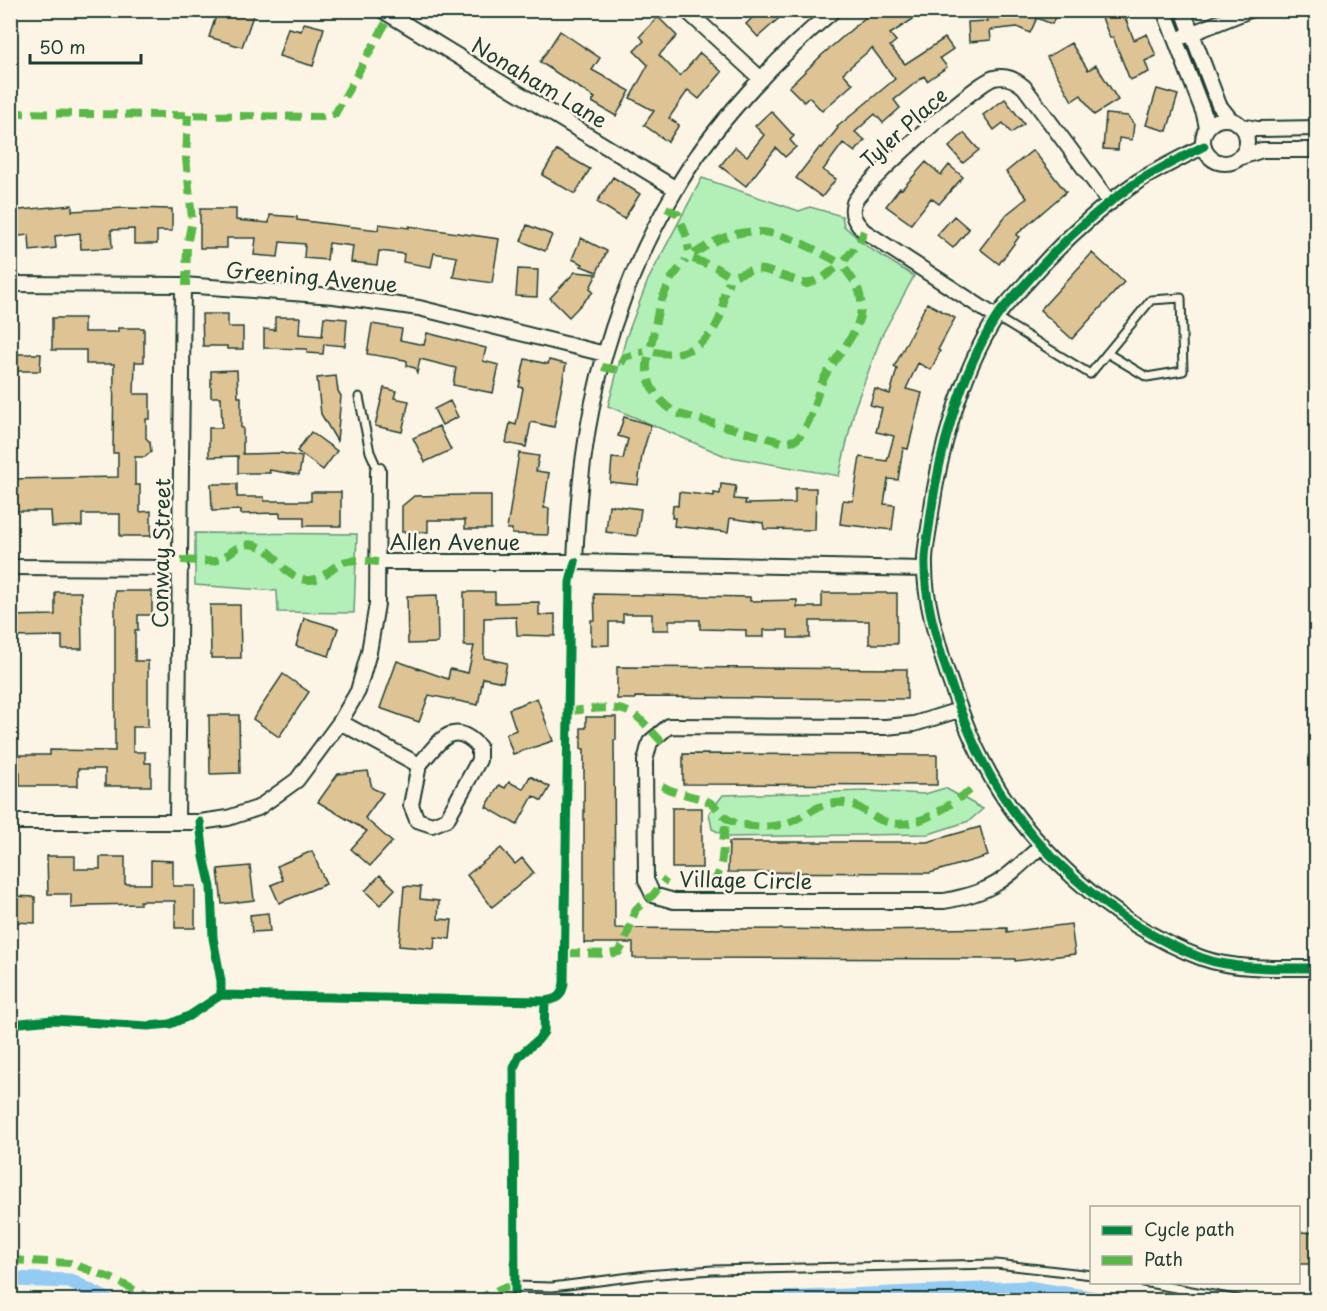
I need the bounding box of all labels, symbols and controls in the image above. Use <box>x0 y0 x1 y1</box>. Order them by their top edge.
scale bar <box>30 27 141 65</box>
street label: Nonaham Lane <box>466 29 614 135</box>
text: 50 m <box>39 33 86 60</box>
street label: Tyler Place <box>852 79 954 175</box>
street label: Greening Avenue <box>225 253 399 299</box>
street label: Conway Street <box>143 478 177 628</box>
street label: Allen Avenue <box>390 525 520 557</box>
street label: Village Circle <box>679 862 813 896</box>
legend <box>1090 1206 1300 1284</box>
text: Cycle path <box>1144 1215 1235 1242</box>
text: Path <box>1144 1245 1183 1272</box>

